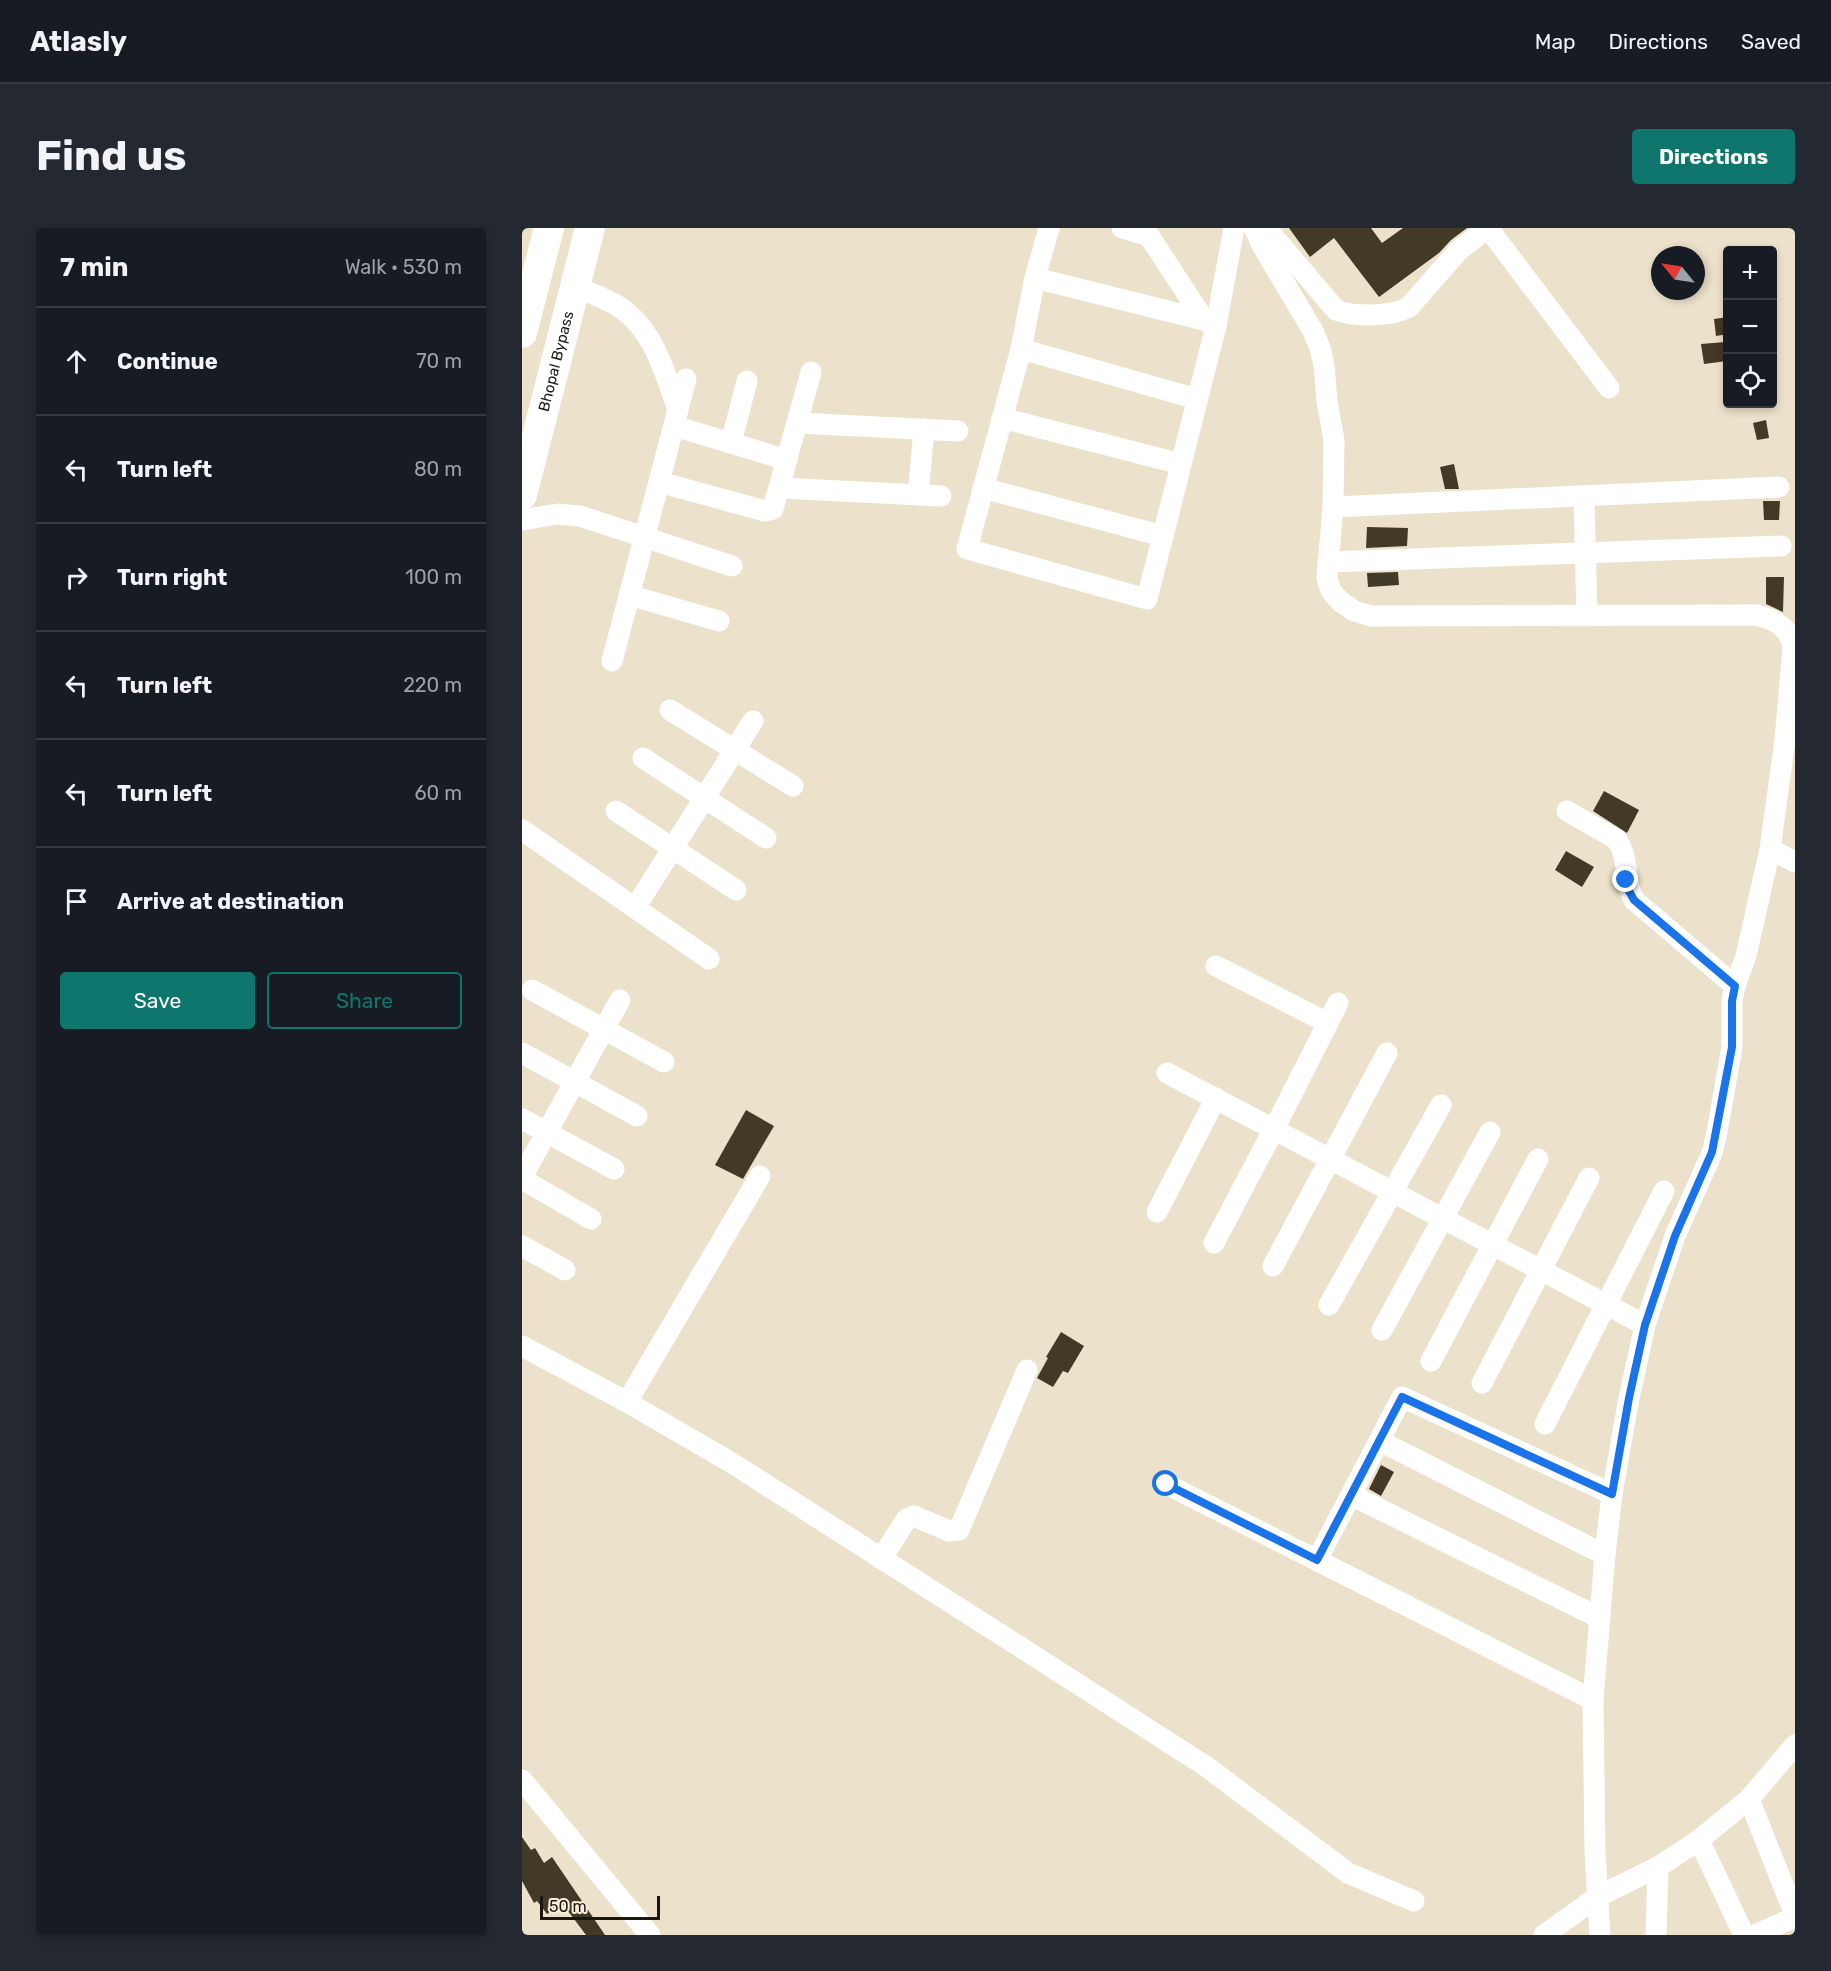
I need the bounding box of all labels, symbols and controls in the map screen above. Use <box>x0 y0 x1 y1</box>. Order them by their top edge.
text: Atlasly <box>30 25 127 58</box>
text: Map <box>1535 29 1576 54</box>
text: Directions <box>1609 29 1708 54</box>
text: Saved <box>1741 29 1801 54</box>
button: Directions <box>1632 129 1795 184</box>
text: Find us <box>36 131 187 181</box>
north arrow <box>1651 246 1705 300</box>
map controls <box>1723 246 1777 408</box>
button: + <box>1723 246 1777 300</box>
text: 7 min <box>60 252 128 283</box>
text: Walk · 530 m <box>345 255 462 279</box>
button: − <box>1723 300 1777 354</box>
street label: Bhopal Bypass <box>535 309 578 414</box>
icon: ahead <box>60 345 93 378</box>
text: Continue <box>117 348 218 375</box>
text: 70 m <box>416 349 462 373</box>
button: locate <box>1723 354 1777 408</box>
icon: left <box>60 453 93 486</box>
text: Turn left <box>117 456 212 483</box>
text: 80 m <box>414 457 462 481</box>
icon: right <box>60 561 93 594</box>
text: Turn right <box>117 564 227 591</box>
text: 100 m <box>405 565 462 589</box>
icon: left <box>60 669 93 702</box>
text: Turn left <box>117 672 212 699</box>
text: 220 m <box>403 673 462 697</box>
icon: left <box>60 777 93 810</box>
text: Turn left <box>117 780 212 807</box>
text: 60 m <box>415 781 462 805</box>
route end <box>1612 866 1638 892</box>
icon: arrive <box>60 885 93 918</box>
text: Arrive at destination <box>117 888 344 915</box>
button: Save <box>60 972 255 1029</box>
button: Share <box>267 972 462 1029</box>
route start <box>1152 1470 1178 1496</box>
scale bar <box>540 1893 660 1920</box>
text: 50 m <box>549 1897 587 1916</box>

